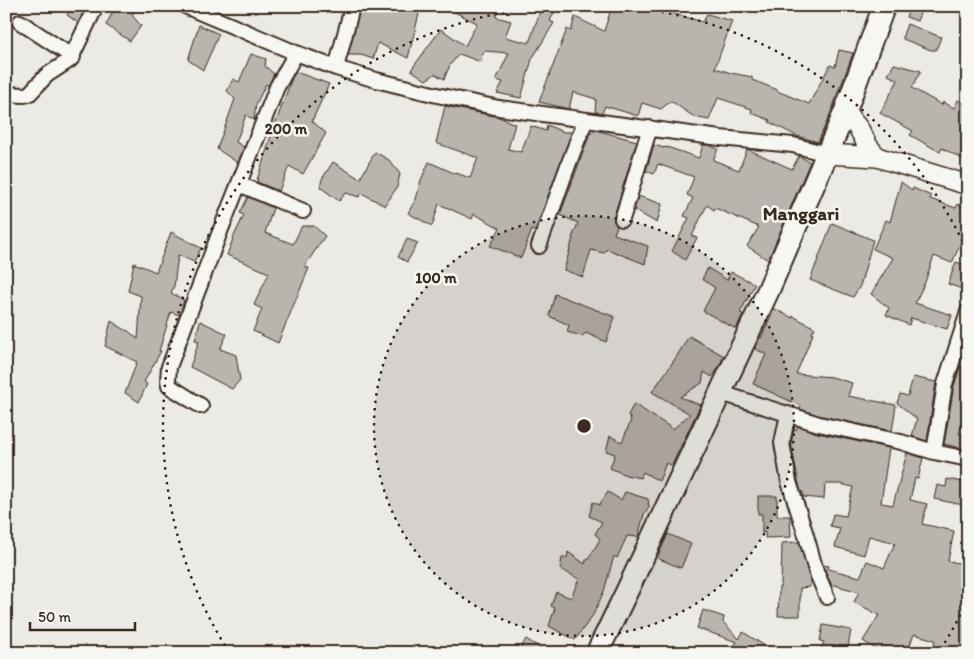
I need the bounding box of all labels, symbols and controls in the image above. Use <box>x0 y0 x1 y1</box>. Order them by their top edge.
text: 200 m <box>265 120 308 138</box>
district label: Manggari <box>763 202 839 225</box>
text: 100 m <box>415 269 457 287</box>
centre of rings <box>575 417 593 435</box>
scale bar <box>30 599 135 631</box>
text: 50 m <box>38 608 71 626</box>

